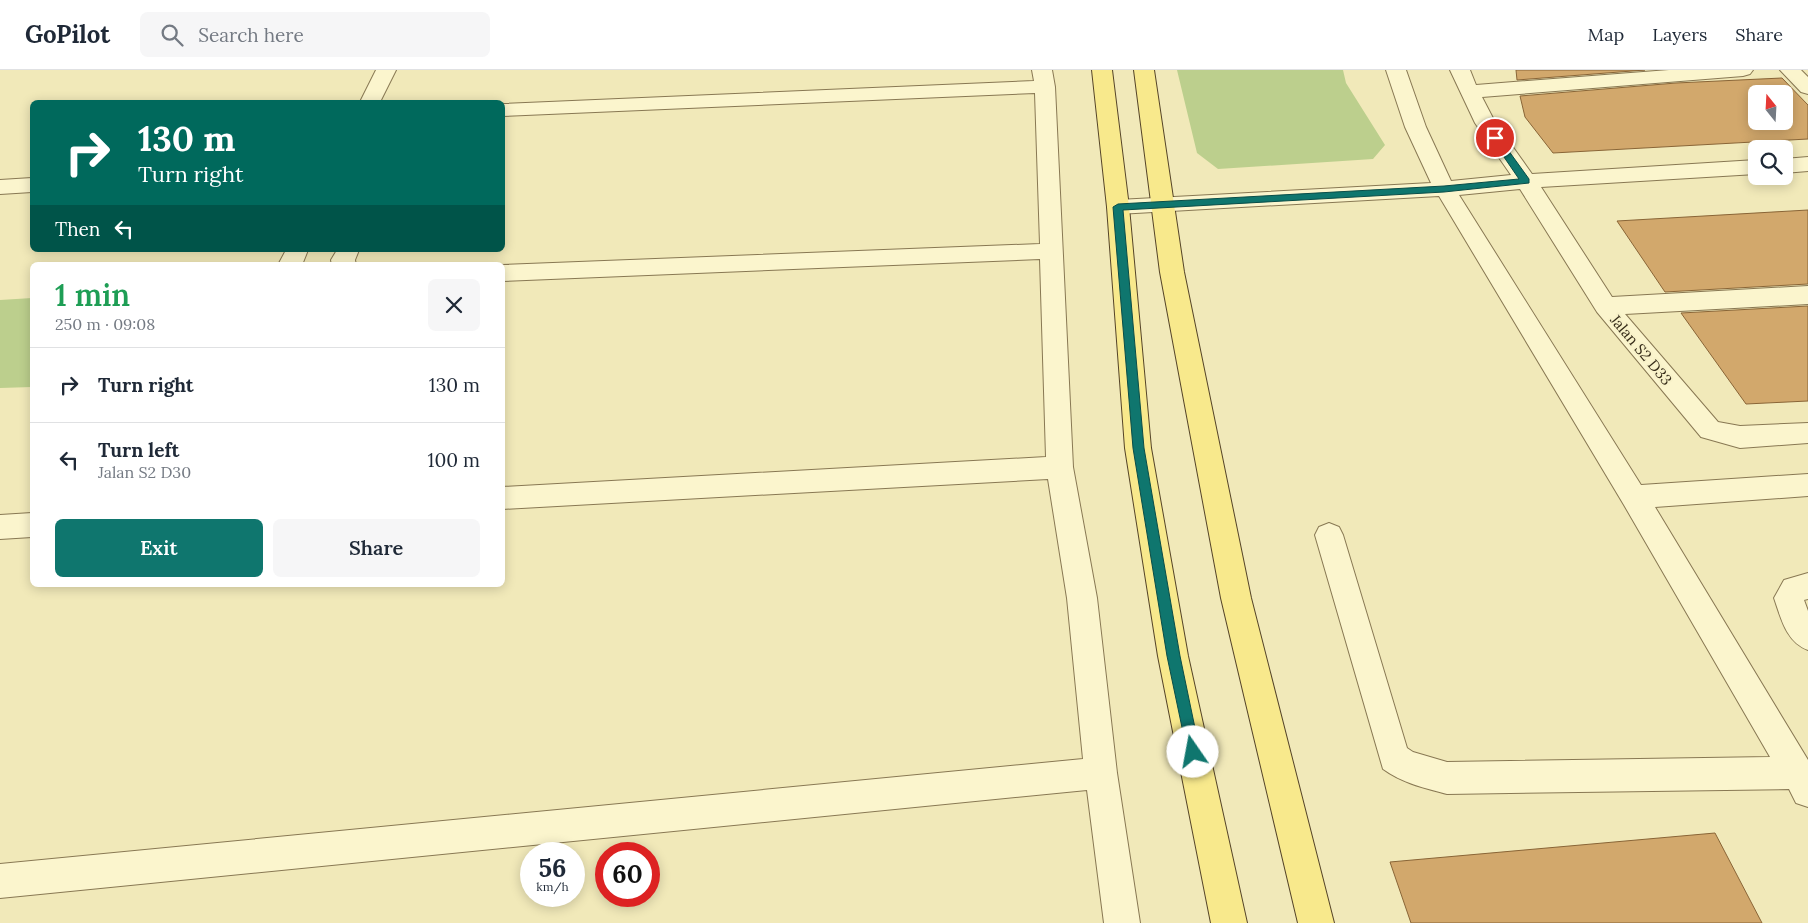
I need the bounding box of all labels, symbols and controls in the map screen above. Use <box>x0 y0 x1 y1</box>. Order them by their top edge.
search box <box>140 12 490 57</box>
text: GoPilot <box>25 19 110 50</box>
icon: search <box>158 21 186 49</box>
text: Search here <box>198 23 304 47</box>
text: Map <box>1588 23 1624 46</box>
text: Layers <box>1652 23 1707 46</box>
text: Share <box>1735 23 1783 46</box>
north arrow <box>1748 85 1792 130</box>
map controls <box>1748 85 1793 185</box>
text: 130 m <box>138 116 235 161</box>
pin <box>1474 117 1516 159</box>
icon: right <box>55 120 120 185</box>
icon: arrive <box>1481 124 1509 152</box>
button: search <box>1748 140 1793 185</box>
text: Turn right <box>138 160 243 188</box>
icon: left <box>110 215 138 243</box>
text: Then <box>55 217 100 241</box>
text: 1 min <box>55 276 130 314</box>
button: close <box>428 279 480 331</box>
street label: Jalan S2 D33 <box>1606 310 1676 389</box>
text: 250 m · 09:08 <box>55 314 155 334</box>
icon: right <box>55 371 83 399</box>
text: Turn right <box>98 373 194 397</box>
text: 130 m <box>429 373 480 397</box>
text: Turn left <box>98 438 179 462</box>
icon: left <box>55 446 83 474</box>
text: 100 m <box>428 448 480 472</box>
text: Jalan S2 D30 <box>98 462 191 482</box>
button: Exit <box>55 519 263 577</box>
button: Share <box>273 519 480 577</box>
position arrow <box>1166 725 1218 777</box>
speed limit sign: 60 <box>595 842 660 907</box>
text: 56 <box>539 852 566 884</box>
text: km/h <box>536 879 569 894</box>

